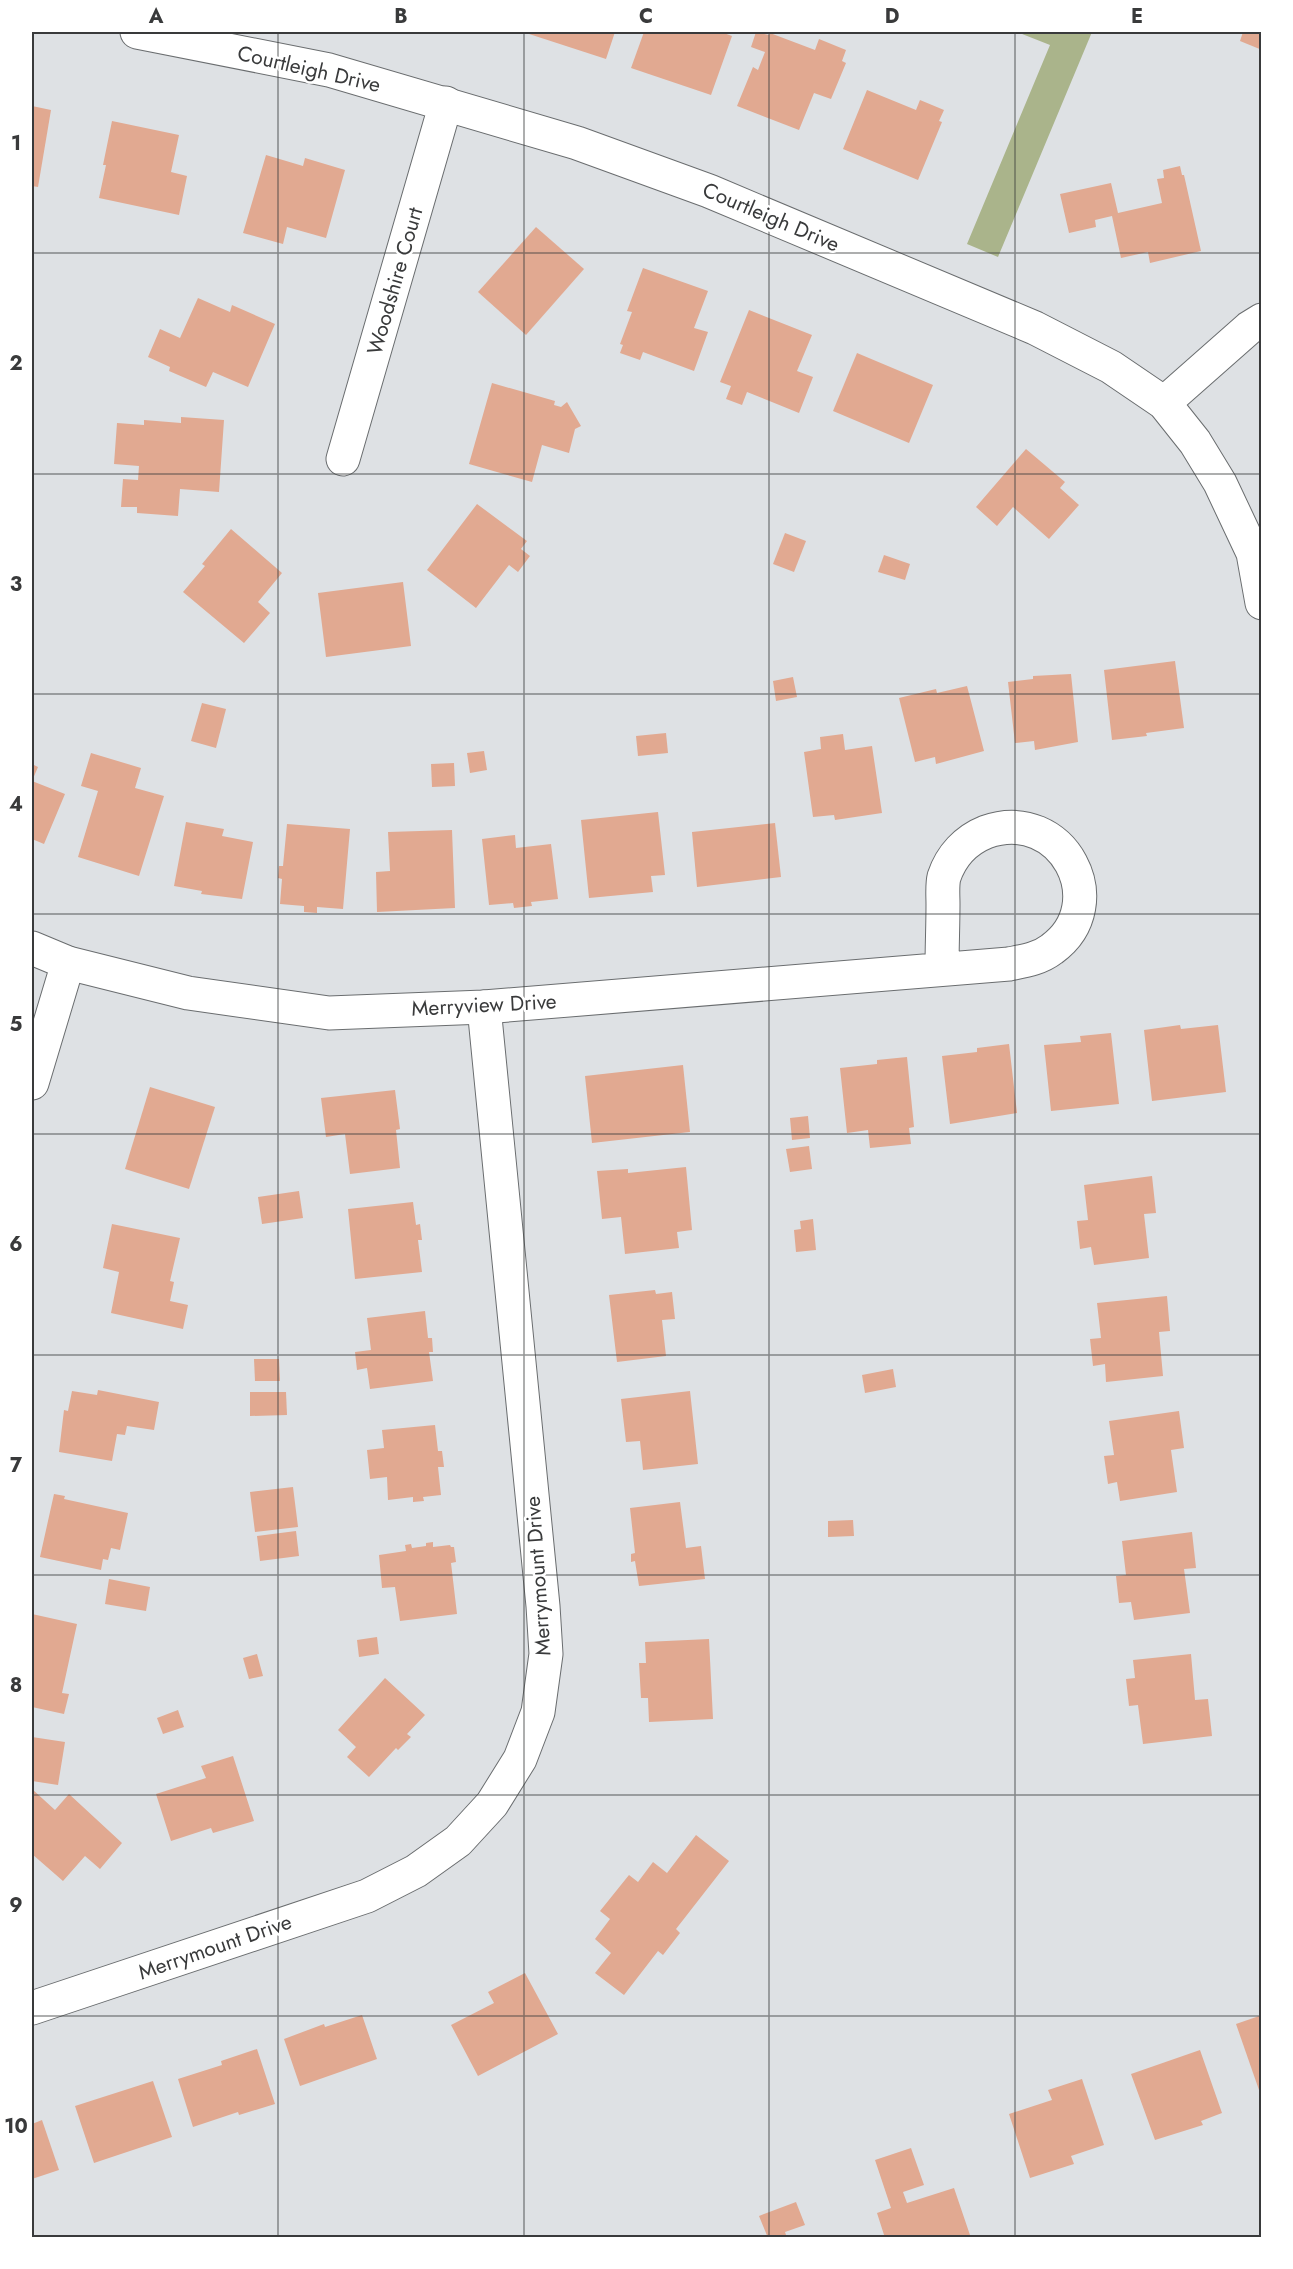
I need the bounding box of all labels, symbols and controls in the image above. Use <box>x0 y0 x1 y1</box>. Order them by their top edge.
text: A <box>148 2 164 31</box>
text: B <box>394 2 408 31</box>
text: C <box>639 2 653 31</box>
text: D <box>885 2 899 31</box>
text: E <box>1131 2 1143 31</box>
street label: Courtleigh Drive <box>234 38 384 100</box>
text: 1 <box>11 129 21 158</box>
street label: Courtleigh Drive <box>698 175 844 259</box>
street label: Woodshire Court <box>360 204 430 358</box>
text: 2 <box>9 349 23 378</box>
text: 3 <box>10 570 22 599</box>
text: 4 <box>9 790 23 819</box>
street label: Merryview Drive <box>411 986 557 1024</box>
text: 5 <box>10 1010 23 1039</box>
text: 6 <box>9 1230 23 1259</box>
text: 7 <box>10 1451 23 1480</box>
street label: Merrymount Drive <box>517 1495 559 1657</box>
text: 8 <box>10 1671 22 1700</box>
text: 9 <box>9 1891 23 1920</box>
street label: Merrymount Drive <box>134 1907 296 1987</box>
text: 10 <box>4 2112 28 2141</box>

